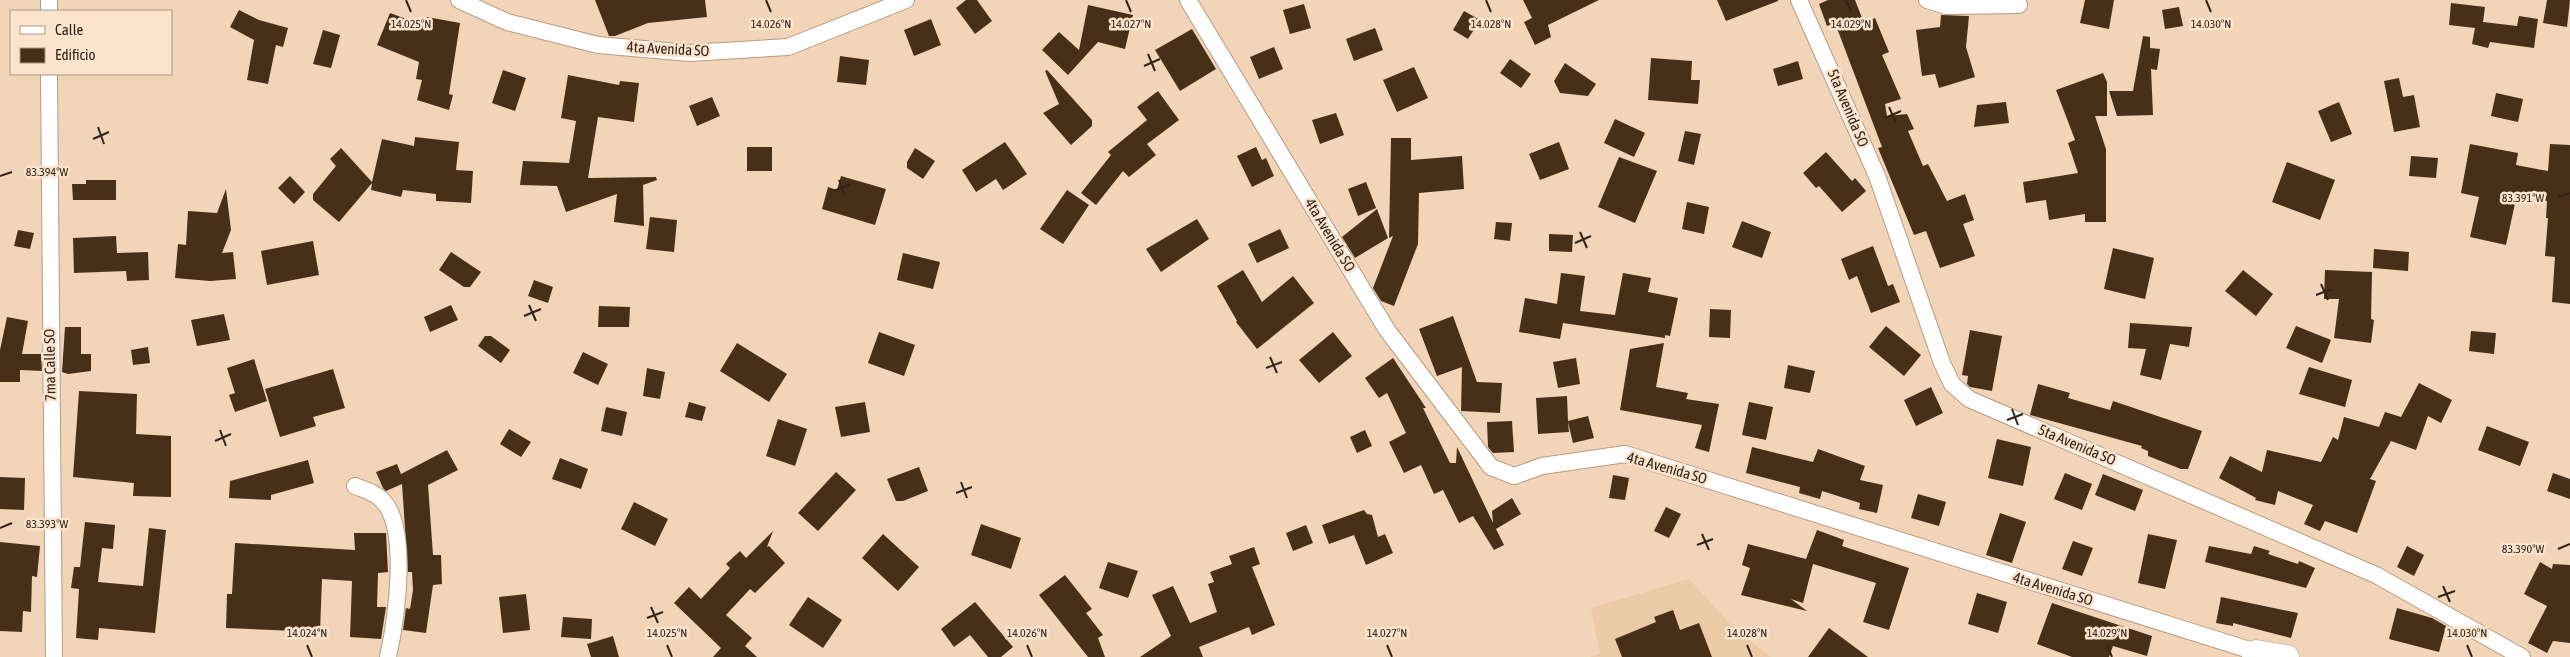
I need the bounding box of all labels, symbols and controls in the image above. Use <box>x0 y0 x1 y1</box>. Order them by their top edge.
legend <box>10 10 172 75</box>
text: 14.025°N <box>391 17 431 31</box>
text: 14.026°N <box>751 17 791 31</box>
text: 14.027°N <box>1111 17 1151 31</box>
text: 14.028°N <box>1471 17 1511 31</box>
text: 14.029°N <box>1831 17 1871 31</box>
text: 14.030°N <box>2191 17 2231 31</box>
text: Calle <box>55 21 84 38</box>
street label: 4ta Avenida SO <box>626 38 710 59</box>
text: Edificio <box>55 46 96 63</box>
street label: 5ta Avenida SO <box>1825 67 1872 149</box>
text: 83.394°W <box>26 165 68 179</box>
text: 83.391°W <box>2502 191 2544 205</box>
street label: 4ta Avenida SO <box>1302 195 1359 275</box>
street label: 7ma Calle SO <box>40 328 59 401</box>
street label: 5ta Avenida SO <box>2036 421 2119 469</box>
street label: 4ta Avenida SO <box>1625 448 1709 487</box>
text: 83.393°W <box>26 517 68 531</box>
text: 83.390°W <box>2502 542 2544 556</box>
street label: 4ta Avenida SO <box>2011 568 2095 609</box>
text: 14.024°N <box>287 626 327 640</box>
text: 14.025°N <box>647 626 687 640</box>
text: 14.026°N <box>1007 626 1047 640</box>
text: 14.027°N <box>1367 626 1407 640</box>
text: 14.028°N <box>1727 626 1767 640</box>
text: 14.029°N <box>2087 626 2127 640</box>
text: 14.030°N <box>2447 626 2487 640</box>

